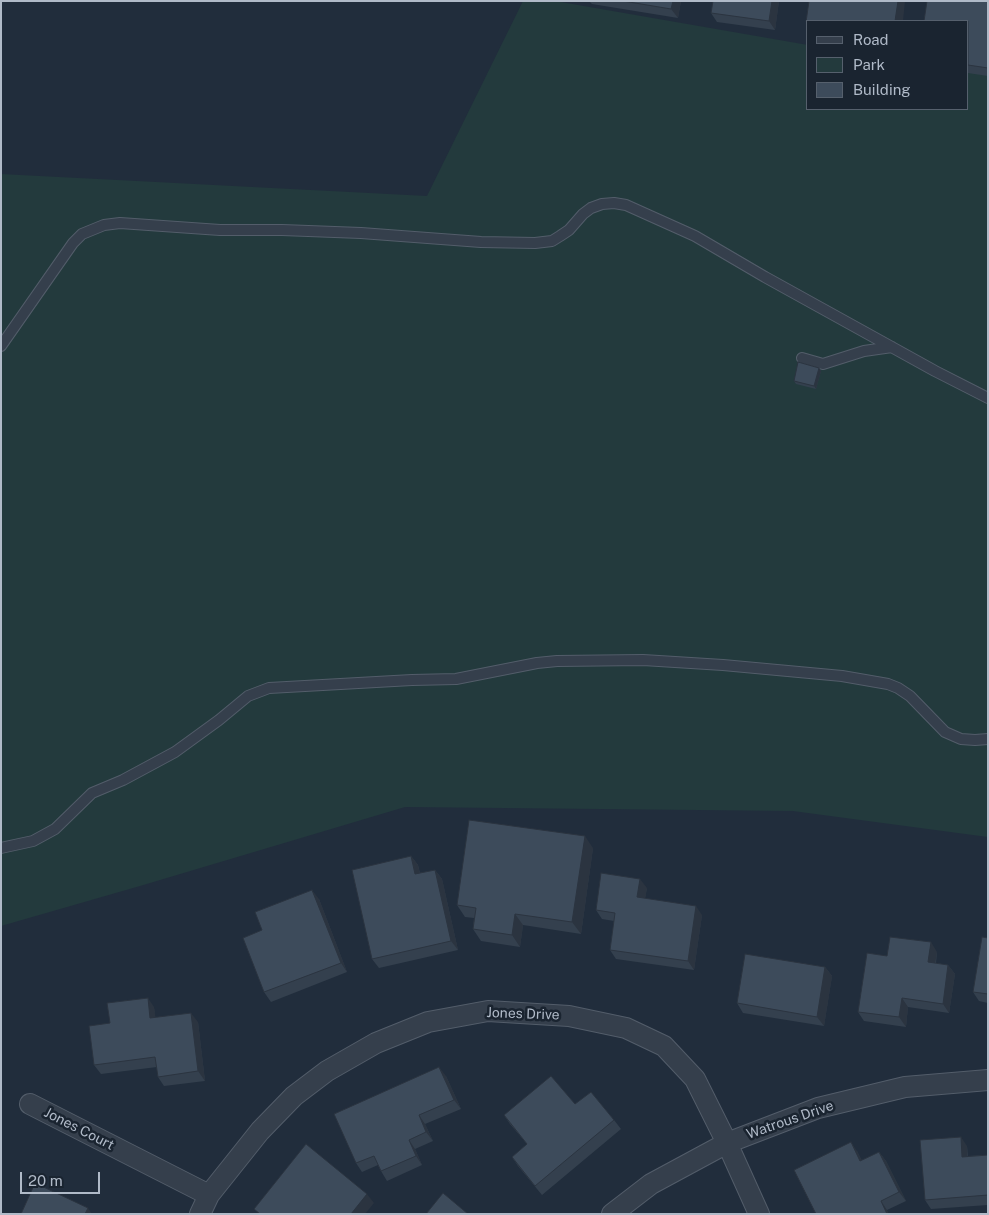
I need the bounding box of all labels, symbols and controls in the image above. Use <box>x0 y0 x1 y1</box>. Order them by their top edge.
legend <box>806 20 969 110</box>
text: Road <box>853 31 889 48</box>
text: Park <box>853 56 885 73</box>
text: Building <box>853 81 911 98</box>
street label: Jones Drive <box>486 1004 560 1024</box>
street label: Watrous Drive <box>744 1097 836 1143</box>
street label: Jones Court <box>41 1104 117 1154</box>
scale bar <box>22 1162 102 1194</box>
text: 20 m <box>28 1172 63 1189</box>

